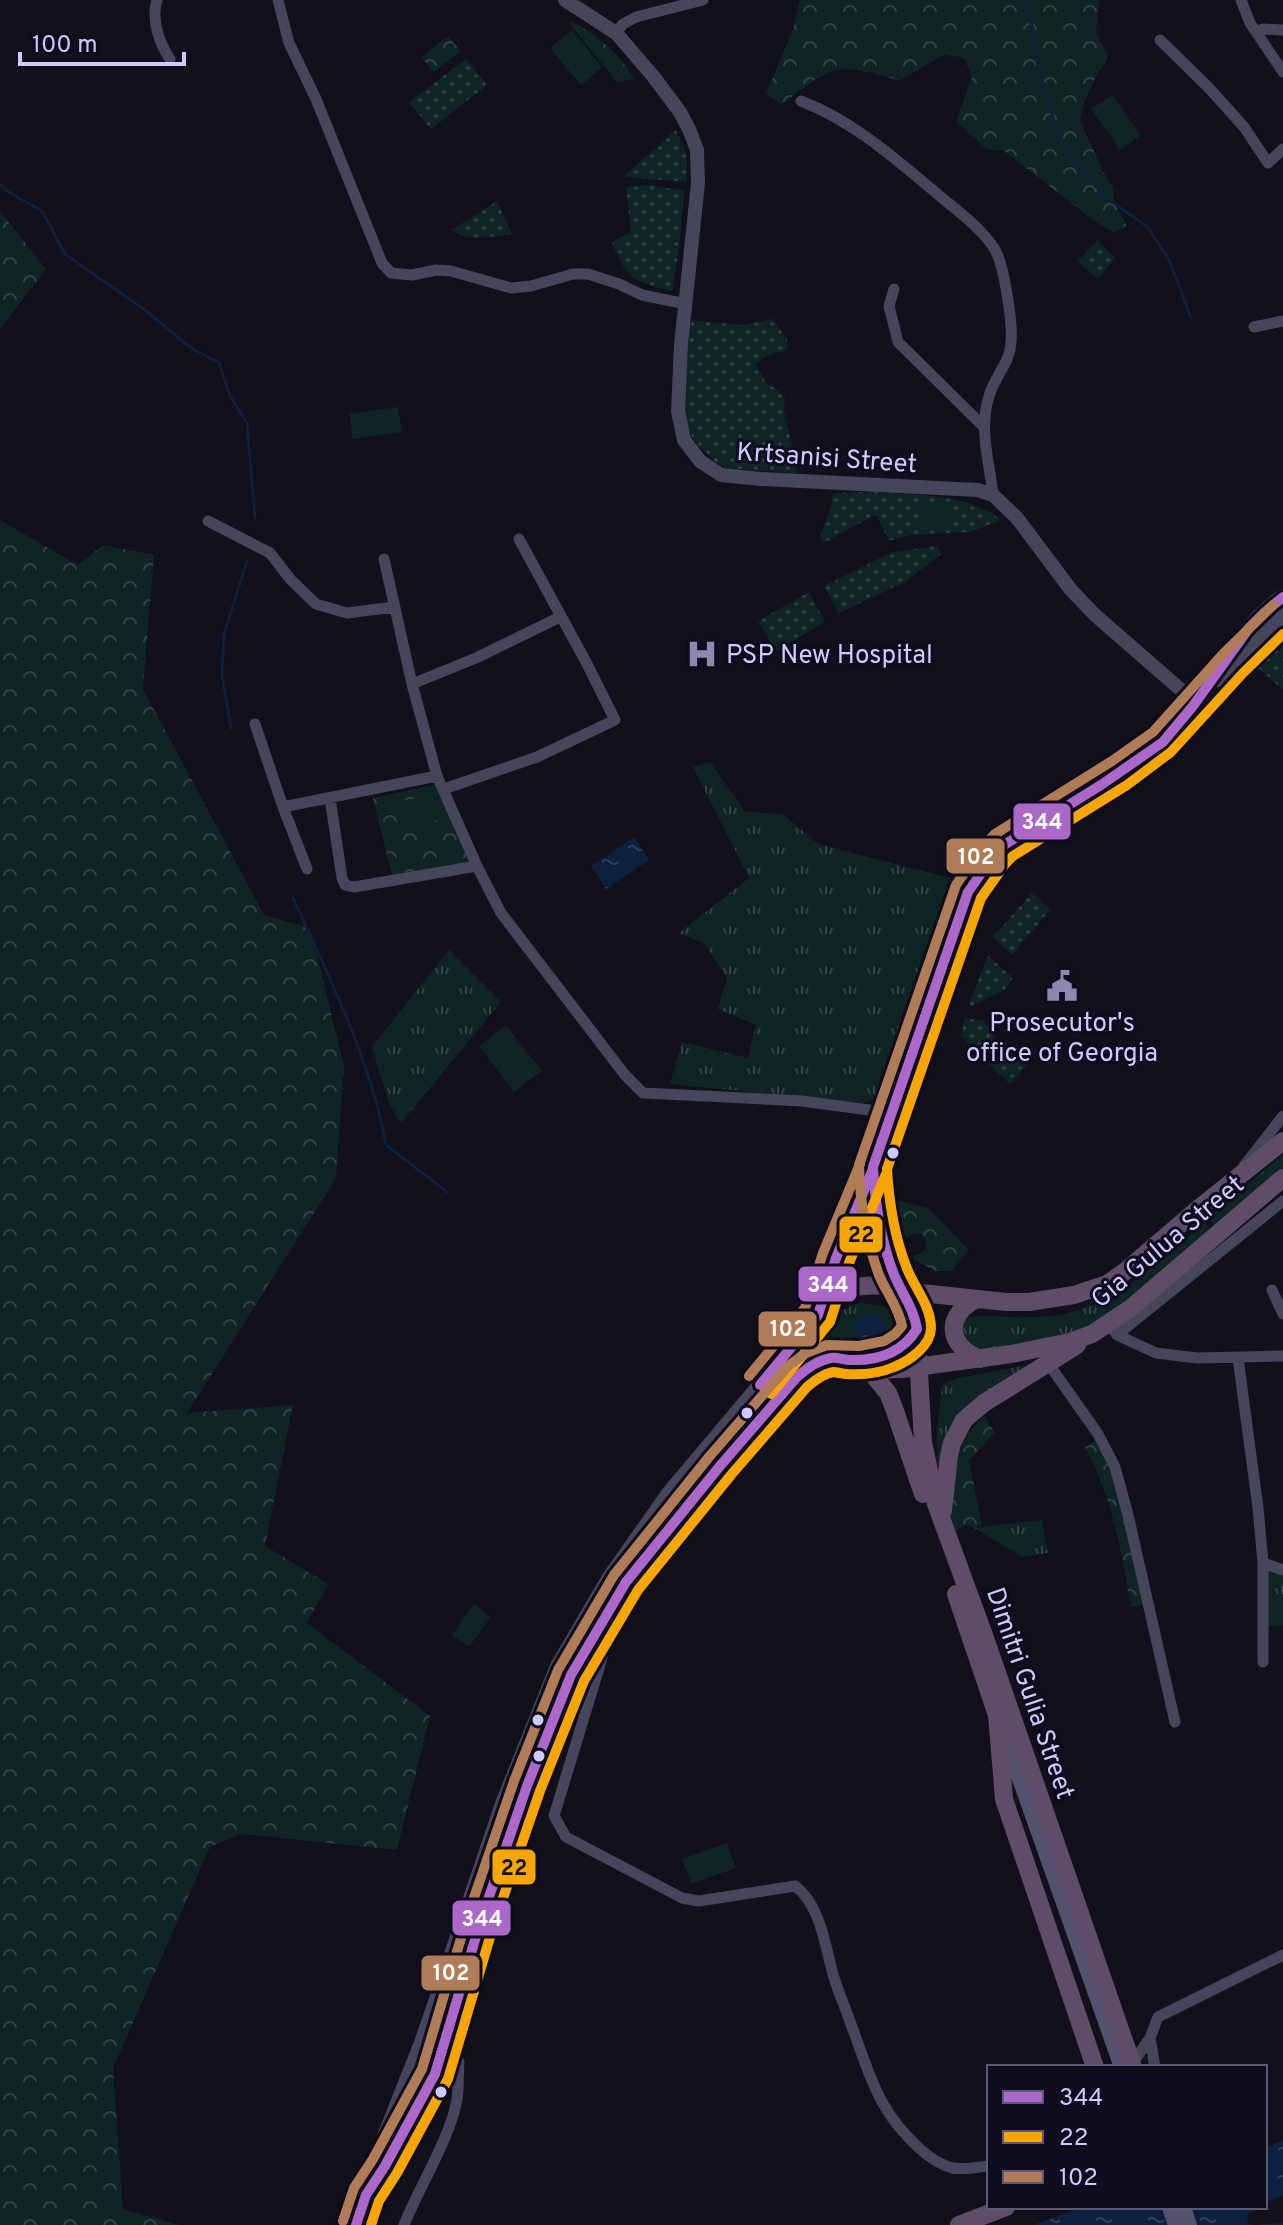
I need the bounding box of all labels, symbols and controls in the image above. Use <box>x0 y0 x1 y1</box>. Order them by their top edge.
scale bar <box>20 16 184 66</box>
text: 100 m <box>32 31 98 61</box>
street label: Krtsanisi Street <box>735 437 918 482</box>
hospital icon: PSP New Hospital <box>685 637 719 671</box>
place label: PSP New Hospital <box>726 640 933 673</box>
line badge: 344 <box>1012 802 1072 841</box>
text: 344 <box>1021 810 1063 837</box>
line badge: 102 <box>945 837 1006 875</box>
text: 102 <box>958 845 994 872</box>
public building icon: Prosecutor's office of Georgia <box>1045 969 1079 1003</box>
place label: Prosecutor's office of Georgia <box>966 1008 1158 1071</box>
unlabelled marker <box>885 1145 901 1161</box>
street label: Gia Gulua Street <box>1085 1169 1252 1317</box>
line badge: 22 <box>838 1215 884 1254</box>
text: 22 <box>848 1223 874 1250</box>
line badge: 344 <box>797 1265 858 1303</box>
text: 344 <box>807 1273 849 1300</box>
line badge: 102 <box>757 1310 818 1348</box>
text: 102 <box>770 1317 806 1344</box>
unlabelled marker <box>739 1405 755 1421</box>
street label: Dimitri Gulia Street <box>977 1584 1080 1804</box>
unlabelled marker <box>530 1712 546 1728</box>
unlabelled marker <box>531 1748 547 1764</box>
line badge: 22 <box>491 1848 537 1886</box>
text: 22 <box>501 1856 527 1883</box>
line badge: 344 <box>451 1899 512 1937</box>
text: 344 <box>461 1907 503 1934</box>
line badge: 102 <box>420 1954 481 1992</box>
text: 102 <box>433 1961 469 1988</box>
legend <box>987 2065 1267 2209</box>
unlabelled marker <box>433 2084 449 2100</box>
text: 344 <box>1059 2084 1103 2114</box>
text: 22 <box>1059 2124 1088 2154</box>
text: 102 <box>1059 2164 1098 2194</box>

